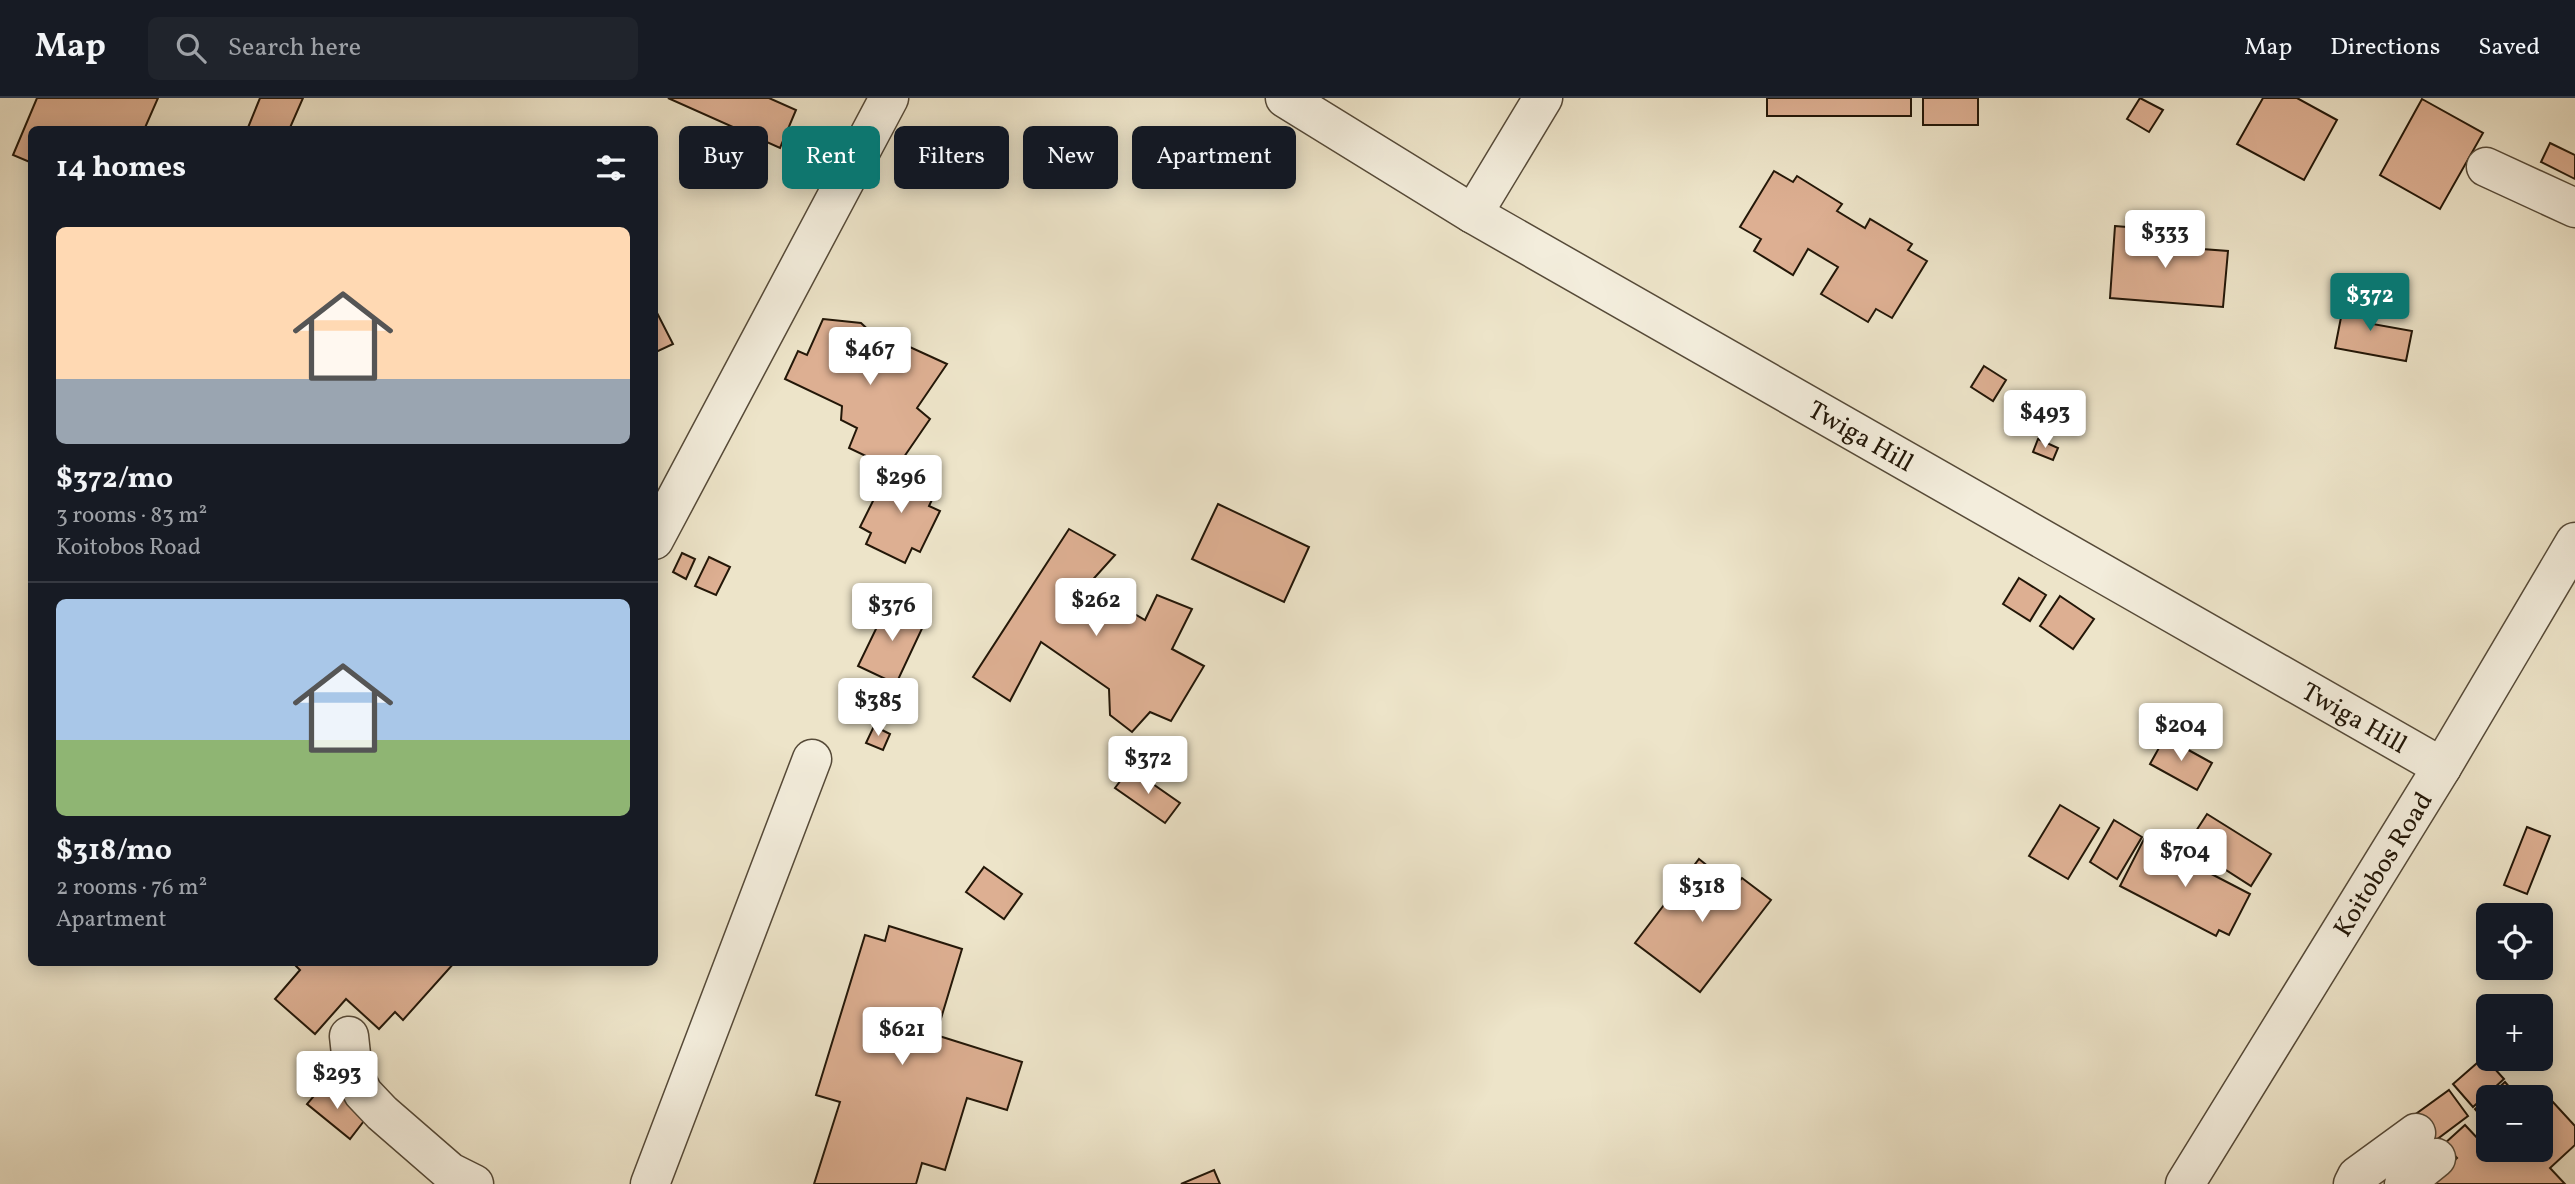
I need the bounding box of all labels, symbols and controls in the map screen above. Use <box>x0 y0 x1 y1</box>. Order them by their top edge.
search box <box>148 17 638 80</box>
text: Map <box>35 25 106 71</box>
icon: search <box>172 29 210 67</box>
text: Search here <box>228 30 361 66</box>
text: Map <box>2244 31 2292 65</box>
text: Directions <box>2330 31 2440 65</box>
text: Saved <box>2478 31 2540 65</box>
chip: Buy <box>679 126 768 189</box>
chip: Rent <box>782 126 880 189</box>
chip: Filters <box>894 126 1009 189</box>
chip: New <box>1023 126 1118 189</box>
chip: Apartment <box>1132 126 1296 189</box>
text: 14 homes <box>56 147 186 189</box>
icon: filters <box>592 149 630 187</box>
pin: $333 <box>2124 211 2206 270</box>
text: $333 <box>2141 217 2189 249</box>
icon: home <box>280 273 406 399</box>
pin: $372 <box>2329 274 2411 333</box>
text: $372 <box>2346 280 2394 312</box>
pin: $467 <box>829 328 911 387</box>
text: $467 <box>845 334 895 366</box>
pin: $493 <box>2004 390 2086 450</box>
street label: Twiga Hill <box>1801 393 1920 482</box>
text: $493 <box>2020 397 2070 429</box>
pin: $296 <box>860 456 942 515</box>
text: $372/mo <box>56 458 173 500</box>
text: $296 <box>876 462 926 494</box>
text: 3 rooms · 83 m² <box>56 500 207 532</box>
text: Koitobos Road <box>56 532 201 564</box>
pin: $262 <box>1055 578 1137 638</box>
pin: $376 <box>851 584 933 643</box>
text: $262 <box>1071 585 1121 617</box>
text: $376 <box>868 590 916 622</box>
icon: home <box>280 645 406 771</box>
street label: Twiga Hill <box>2294 674 2413 763</box>
pin: $385 <box>837 678 919 738</box>
text: $385 <box>854 685 902 717</box>
pin: $204 <box>2140 704 2222 763</box>
text: $204 <box>2155 710 2207 742</box>
pin: $372 <box>1107 736 1189 796</box>
text: $372 <box>1124 743 1172 775</box>
street label: Koitobos Road <box>2326 786 2442 944</box>
text: $318/mo <box>56 830 172 872</box>
pin: $704 <box>2144 830 2226 889</box>
text: $704 <box>2160 836 2210 868</box>
pin: $318 <box>1661 864 1743 924</box>
text: $318 <box>1679 871 1725 903</box>
text: 2 rooms · 76 m² <box>56 872 207 904</box>
map controls <box>2476 903 2553 1162</box>
button: locate <box>2476 903 2553 980</box>
text: Apartment <box>56 904 167 936</box>
button: + <box>2476 994 2553 1071</box>
pin: $621 <box>861 1007 943 1067</box>
text: $621 <box>879 1014 925 1046</box>
pin: $293 <box>296 1052 378 1111</box>
text: $293 <box>313 1058 361 1090</box>
button: − <box>2476 1085 2553 1162</box>

